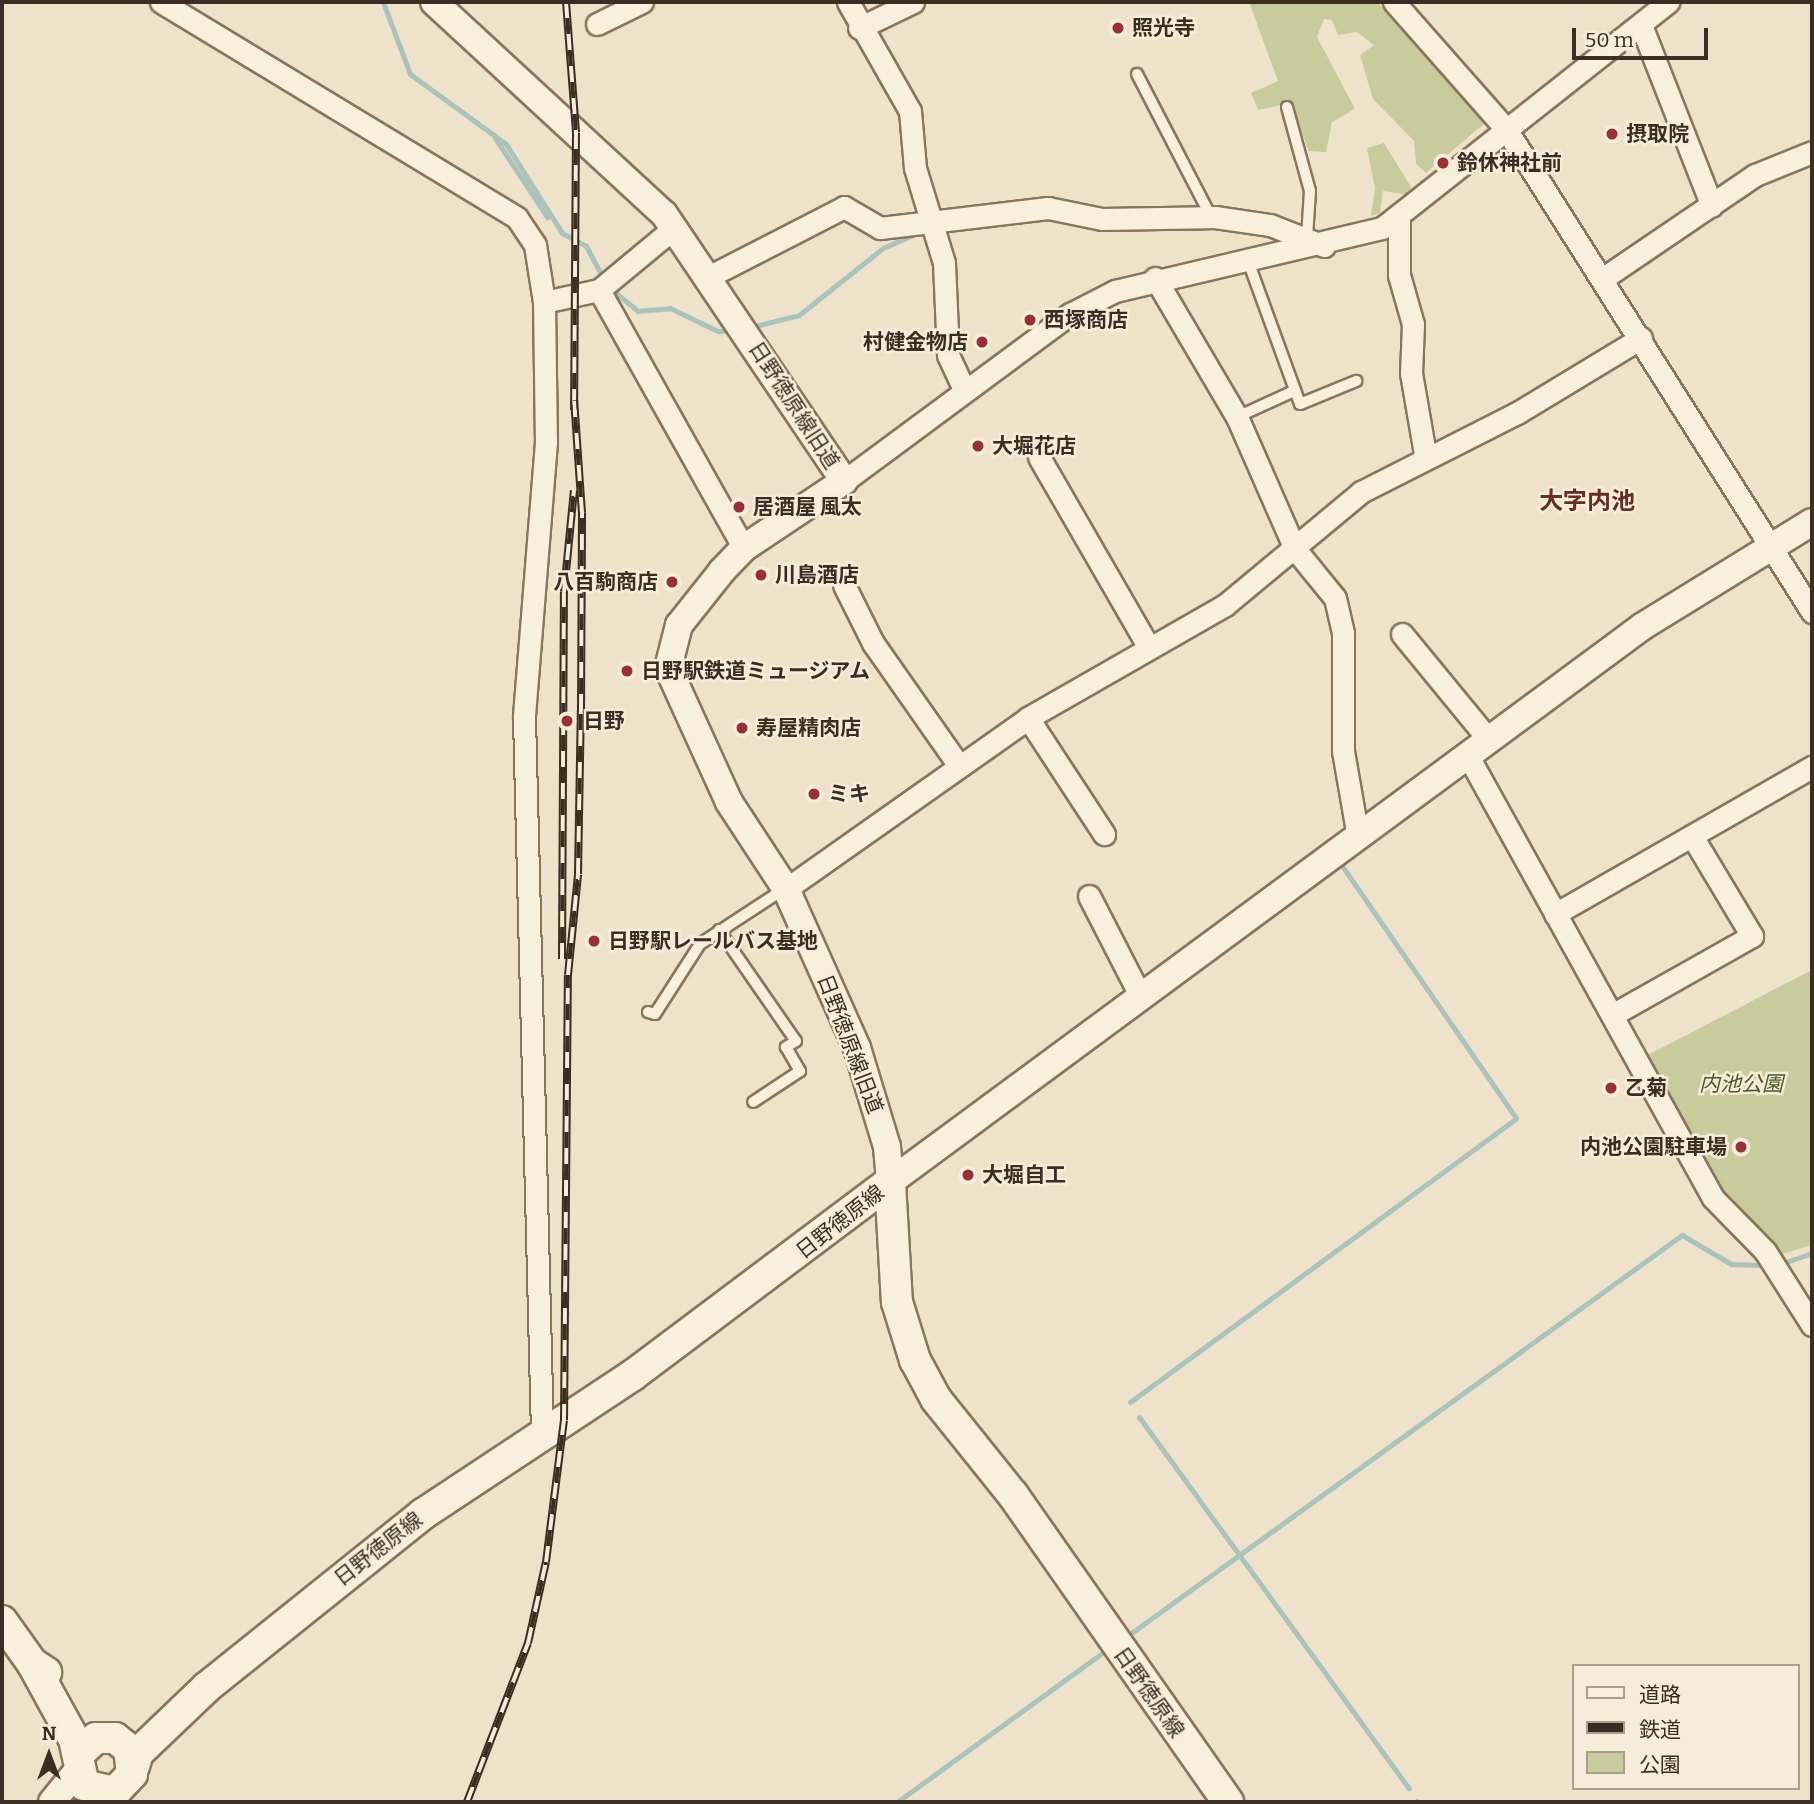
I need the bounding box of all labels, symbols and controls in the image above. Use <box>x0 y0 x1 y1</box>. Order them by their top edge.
scale bar <box>1576 14 1713 58</box>
place label: 照光寺 <box>1132 15 1195 41</box>
marker: 照光寺 <box>1110 20 1126 36</box>
text: 50 m <box>1585 27 1634 53</box>
place label: 摂取院 <box>1626 121 1689 147</box>
marker: 摂取院 <box>1604 126 1620 142</box>
place label: 鈴休神社前 <box>1457 150 1562 176</box>
marker: 鈴休神社前 <box>1435 155 1451 171</box>
place label: 西塚商店 <box>1044 307 1128 333</box>
marker: 西塚商店 <box>1022 312 1038 328</box>
place label: 村健金物店 <box>863 329 968 355</box>
marker: 村健金物店 <box>974 334 990 350</box>
street label: 日野徳原線旧道 <box>743 336 845 474</box>
place label: 大堀花店 <box>992 433 1076 459</box>
marker: 大堀花店 <box>970 438 986 454</box>
district label: 大字内池 <box>1539 488 1635 516</box>
place label: 居酒屋 風太 <box>753 494 862 520</box>
marker: 居酒屋 風太 <box>731 499 747 515</box>
place label: 川島酒店 <box>775 562 859 588</box>
marker: 川島酒店 <box>753 567 769 583</box>
place label: 八百駒商店 <box>553 569 658 595</box>
marker: 八百駒商店 <box>664 574 680 590</box>
place label: 日野駅鉄道ミュージアム <box>641 658 872 684</box>
marker: 日野駅鉄道ミュージアム <box>619 663 635 679</box>
place label: 日野 <box>583 708 625 734</box>
marker: 日野 <box>557 711 577 731</box>
place label: 寿屋精肉店 <box>756 715 861 741</box>
marker: 寿屋精肉店 <box>734 720 750 736</box>
place label: ミキ <box>828 781 870 807</box>
marker: ミキ <box>806 786 822 802</box>
place label: 日野駅レールバス基地 <box>608 928 818 954</box>
marker: 日野駅レールバス基地 <box>586 933 602 949</box>
street label: 日野徳原線旧道 <box>812 971 888 1117</box>
park label: 内池公園 <box>1699 1071 1783 1097</box>
place label: 乙菊 <box>1625 1075 1667 1101</box>
marker: 乙菊 <box>1603 1080 1619 1096</box>
place label: 内池公園駐車場 <box>1580 1134 1727 1160</box>
marker: 内池公園駐車場 <box>1733 1139 1749 1155</box>
place label: 大堀自工 <box>982 1162 1066 1188</box>
marker: 大堀自工 <box>960 1167 976 1183</box>
street label: 日野徳原線 <box>791 1180 889 1264</box>
street label: 日野徳原線 <box>329 1507 427 1591</box>
street label: 日野徳原線 <box>1109 1642 1189 1742</box>
legend <box>1573 1664 1800 1790</box>
text: 道路 <box>1639 1682 1681 1708</box>
text: 鉄道 <box>1639 1717 1681 1743</box>
north arrow <box>14 1720 84 1790</box>
text: N <box>42 1722 56 1745</box>
text: 公園 <box>1639 1752 1681 1778</box>

